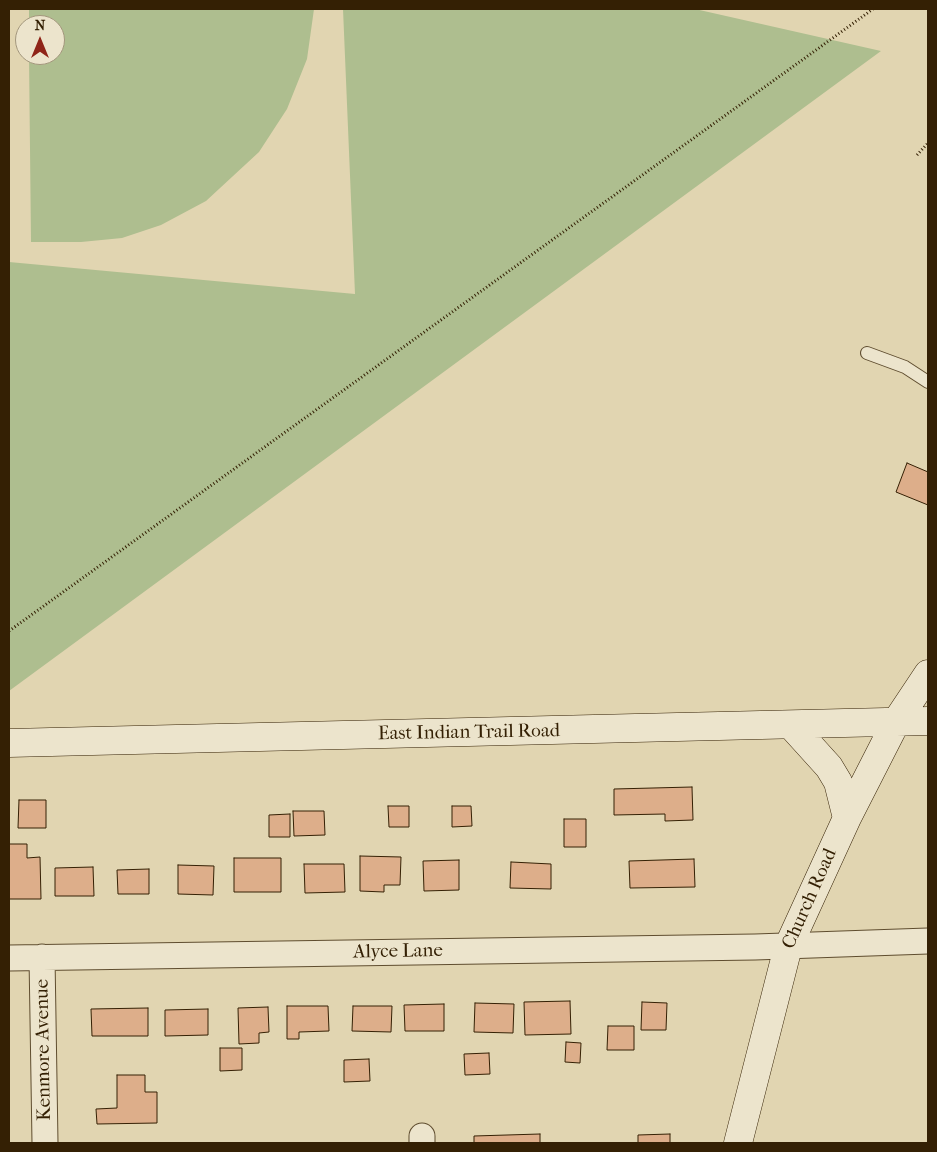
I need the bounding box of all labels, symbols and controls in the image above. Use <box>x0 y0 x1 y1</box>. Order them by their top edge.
north arrow <box>15 15 65 65</box>
text: N <box>35 17 45 34</box>
street label: East Indian Trail Road <box>378 720 560 746</box>
street label: Church Road <box>778 845 842 953</box>
street label: Alyce Lane <box>353 940 443 964</box>
street label: Kenmore Avenue <box>31 979 57 1121</box>

